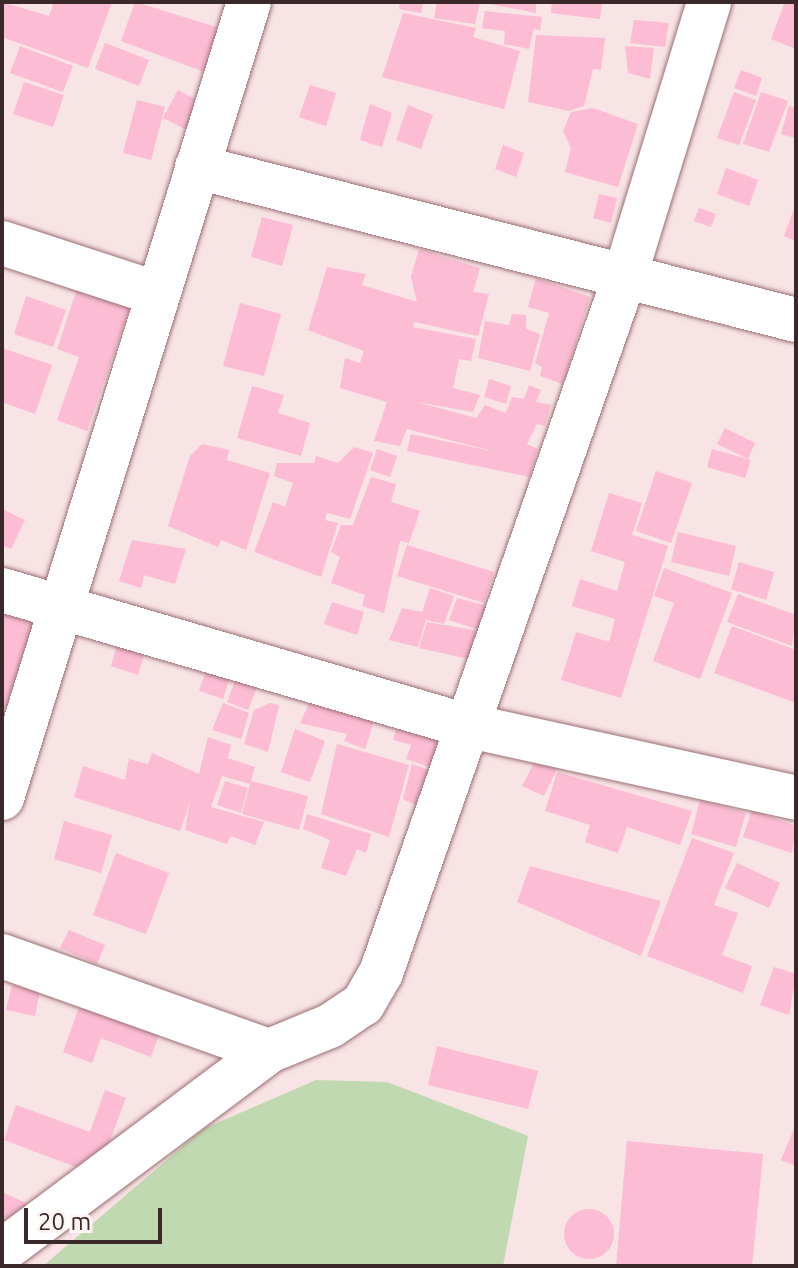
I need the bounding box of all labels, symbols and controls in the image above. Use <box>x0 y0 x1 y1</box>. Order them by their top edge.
scale bar <box>28 1192 166 1242</box>
text: 20 m <box>38 1208 91 1235</box>

